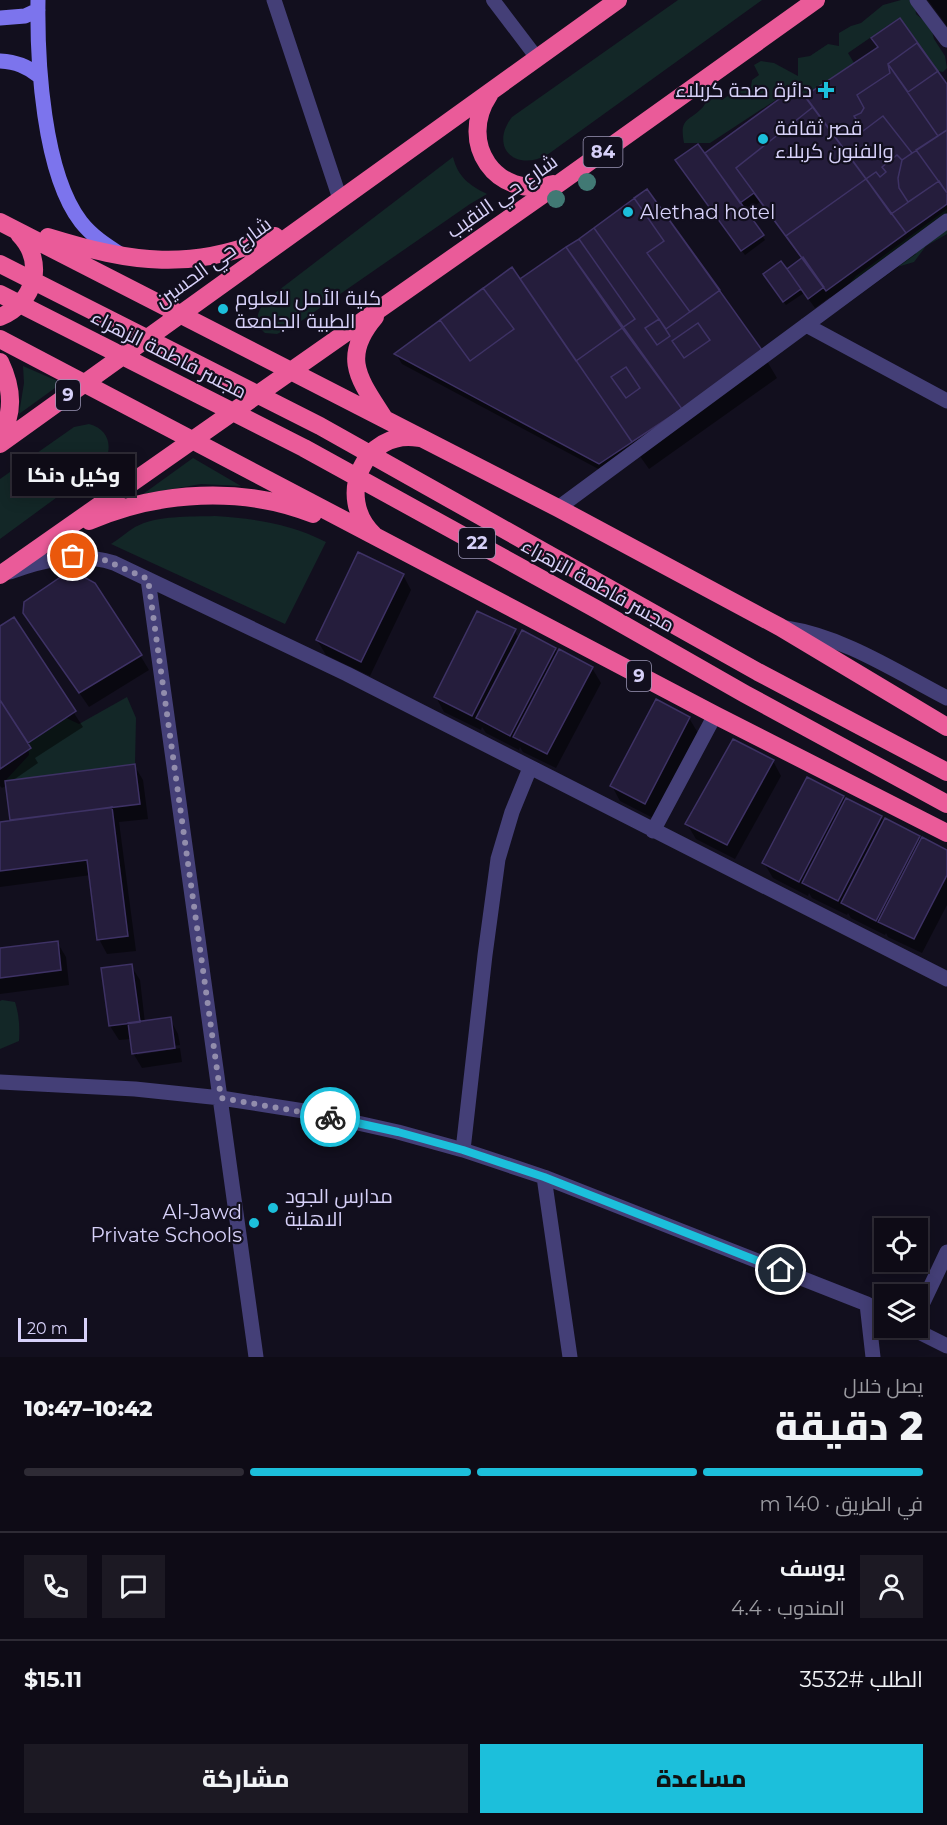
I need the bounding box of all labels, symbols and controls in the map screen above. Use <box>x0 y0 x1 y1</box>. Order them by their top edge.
place label: دائرة صحة كربلاء <box>675 78 812 102</box>
marker: دائرة صحة كربلاء <box>817 81 835 99</box>
place label: قصر ثقافة والفنون كربلاء <box>775 116 894 164</box>
marker: قصر ثقافة والفنون كربلاء <box>756 132 770 146</box>
road number: 84 <box>584 137 622 167</box>
street label: شارع حي النقيب <box>442 149 564 246</box>
place label: Alethad hotel <box>640 200 775 224</box>
marker: Alethad hotel <box>621 205 635 219</box>
street label: شارع حي الحسين <box>150 212 278 316</box>
place label: كلية الأمل للعلوم الطبية الجامعة <box>235 286 381 333</box>
marker: كلية الأمل للعلوم الطبية الجامعة <box>216 302 230 316</box>
street label: مجسر فاطمة الزهراء <box>87 304 251 404</box>
road number: 9 <box>56 380 80 410</box>
callout: وكيل دنكا <box>11 454 134 496</box>
text: وكيل دنكا <box>27 463 120 487</box>
road number: 22 <box>459 528 495 558</box>
pin <box>47 530 98 581</box>
street label: مجسر فاطمة الزهراء <box>517 533 679 637</box>
icon: bag <box>56 539 89 572</box>
road number: 9 <box>627 661 651 691</box>
courier <box>300 1087 360 1147</box>
icon: bike <box>314 1101 347 1134</box>
place label: مدارس الجود الاهلية <box>285 1184 393 1231</box>
place label: Al-Jawd Private Schools <box>90 1200 242 1247</box>
marker: مدارس الجود الاهلية <box>266 1201 280 1215</box>
marker: Al-Jawd Private Schools <box>247 1216 261 1230</box>
map controls <box>874 1218 928 1338</box>
button: locate <box>874 1218 928 1272</box>
pin <box>755 1244 806 1295</box>
icon: home <box>764 1253 797 1286</box>
button: layers <box>874 1284 928 1338</box>
scale bar <box>18 1315 87 1342</box>
text: 20 m <box>27 1319 68 1338</box>
text: يصل خلال <box>844 1374 923 1398</box>
text: 10:42–10:47 <box>24 1395 152 1422</box>
text: 2 دقيقة <box>775 1402 923 1450</box>
text: في الطريق · 140 m <box>760 1492 923 1516</box>
button: phone <box>24 1555 87 1618</box>
button: chat <box>102 1555 165 1618</box>
text: يوسف <box>780 1555 845 1582</box>
button: person <box>860 1555 923 1618</box>
text: المندوب · 4.4 <box>731 1596 845 1620</box>
text: $15.11 <box>24 1666 82 1693</box>
text: الطلب #3532 <box>799 1666 923 1693</box>
button: مشاركة <box>24 1744 468 1813</box>
button: مساعدة <box>480 1744 923 1813</box>

